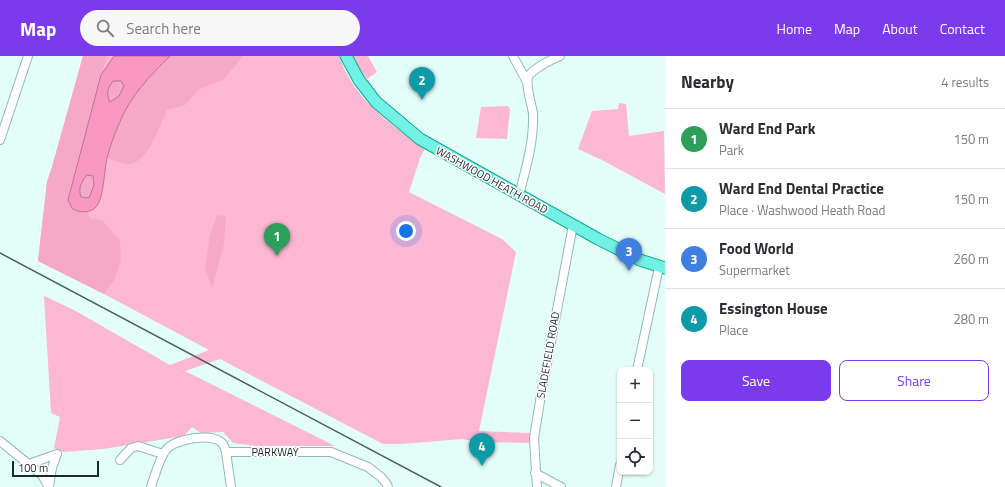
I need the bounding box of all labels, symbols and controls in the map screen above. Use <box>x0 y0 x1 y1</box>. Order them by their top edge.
search box <box>80 10 360 46</box>
text: Map <box>20 14 56 43</box>
icon: search <box>94 17 116 39</box>
text: Search here <box>126 17 201 40</box>
text: Home <box>777 18 812 39</box>
text: Map <box>834 18 860 39</box>
text: About <box>882 18 918 39</box>
text: Contact <box>940 18 985 39</box>
pin: 2 <box>409 67 435 100</box>
text: Nearby <box>681 69 734 95</box>
text: 4 results <box>941 72 989 92</box>
text: Ward End Park <box>719 117 815 140</box>
text: 1 <box>690 129 698 149</box>
text: 150 m <box>953 129 989 149</box>
text: Park <box>719 140 744 160</box>
street label: WASHWOOD HEATH ROAD <box>433 142 551 218</box>
text: Ward End Dental Practice <box>719 177 884 200</box>
text: 2 <box>690 189 698 209</box>
text: 150 m <box>953 189 989 209</box>
text: Place · Washwood Heath Road <box>719 200 885 220</box>
your location <box>396 221 416 241</box>
pin: 1 <box>264 223 290 256</box>
text: Food World <box>719 237 794 260</box>
pin: 3 <box>616 238 642 271</box>
text: 3 <box>690 249 698 269</box>
text: 260 m <box>953 249 989 269</box>
text: Supermarket <box>719 260 790 280</box>
text: Essington House <box>719 297 828 320</box>
text: 4 <box>690 309 698 329</box>
text: 280 m <box>953 309 989 329</box>
street label: SLADEFIELD ROAD <box>532 310 564 400</box>
text: Place <box>719 320 748 340</box>
button: Save <box>681 360 831 401</box>
button: Share <box>839 360 989 401</box>
map controls <box>617 367 653 475</box>
button: + <box>617 367 653 403</box>
button: − <box>617 403 653 439</box>
pin: 4 <box>469 433 495 466</box>
button: locate <box>617 439 653 475</box>
street label: PARKWAY <box>251 444 299 460</box>
scale bar <box>12 459 99 478</box>
text: 100 m <box>18 460 48 476</box>

